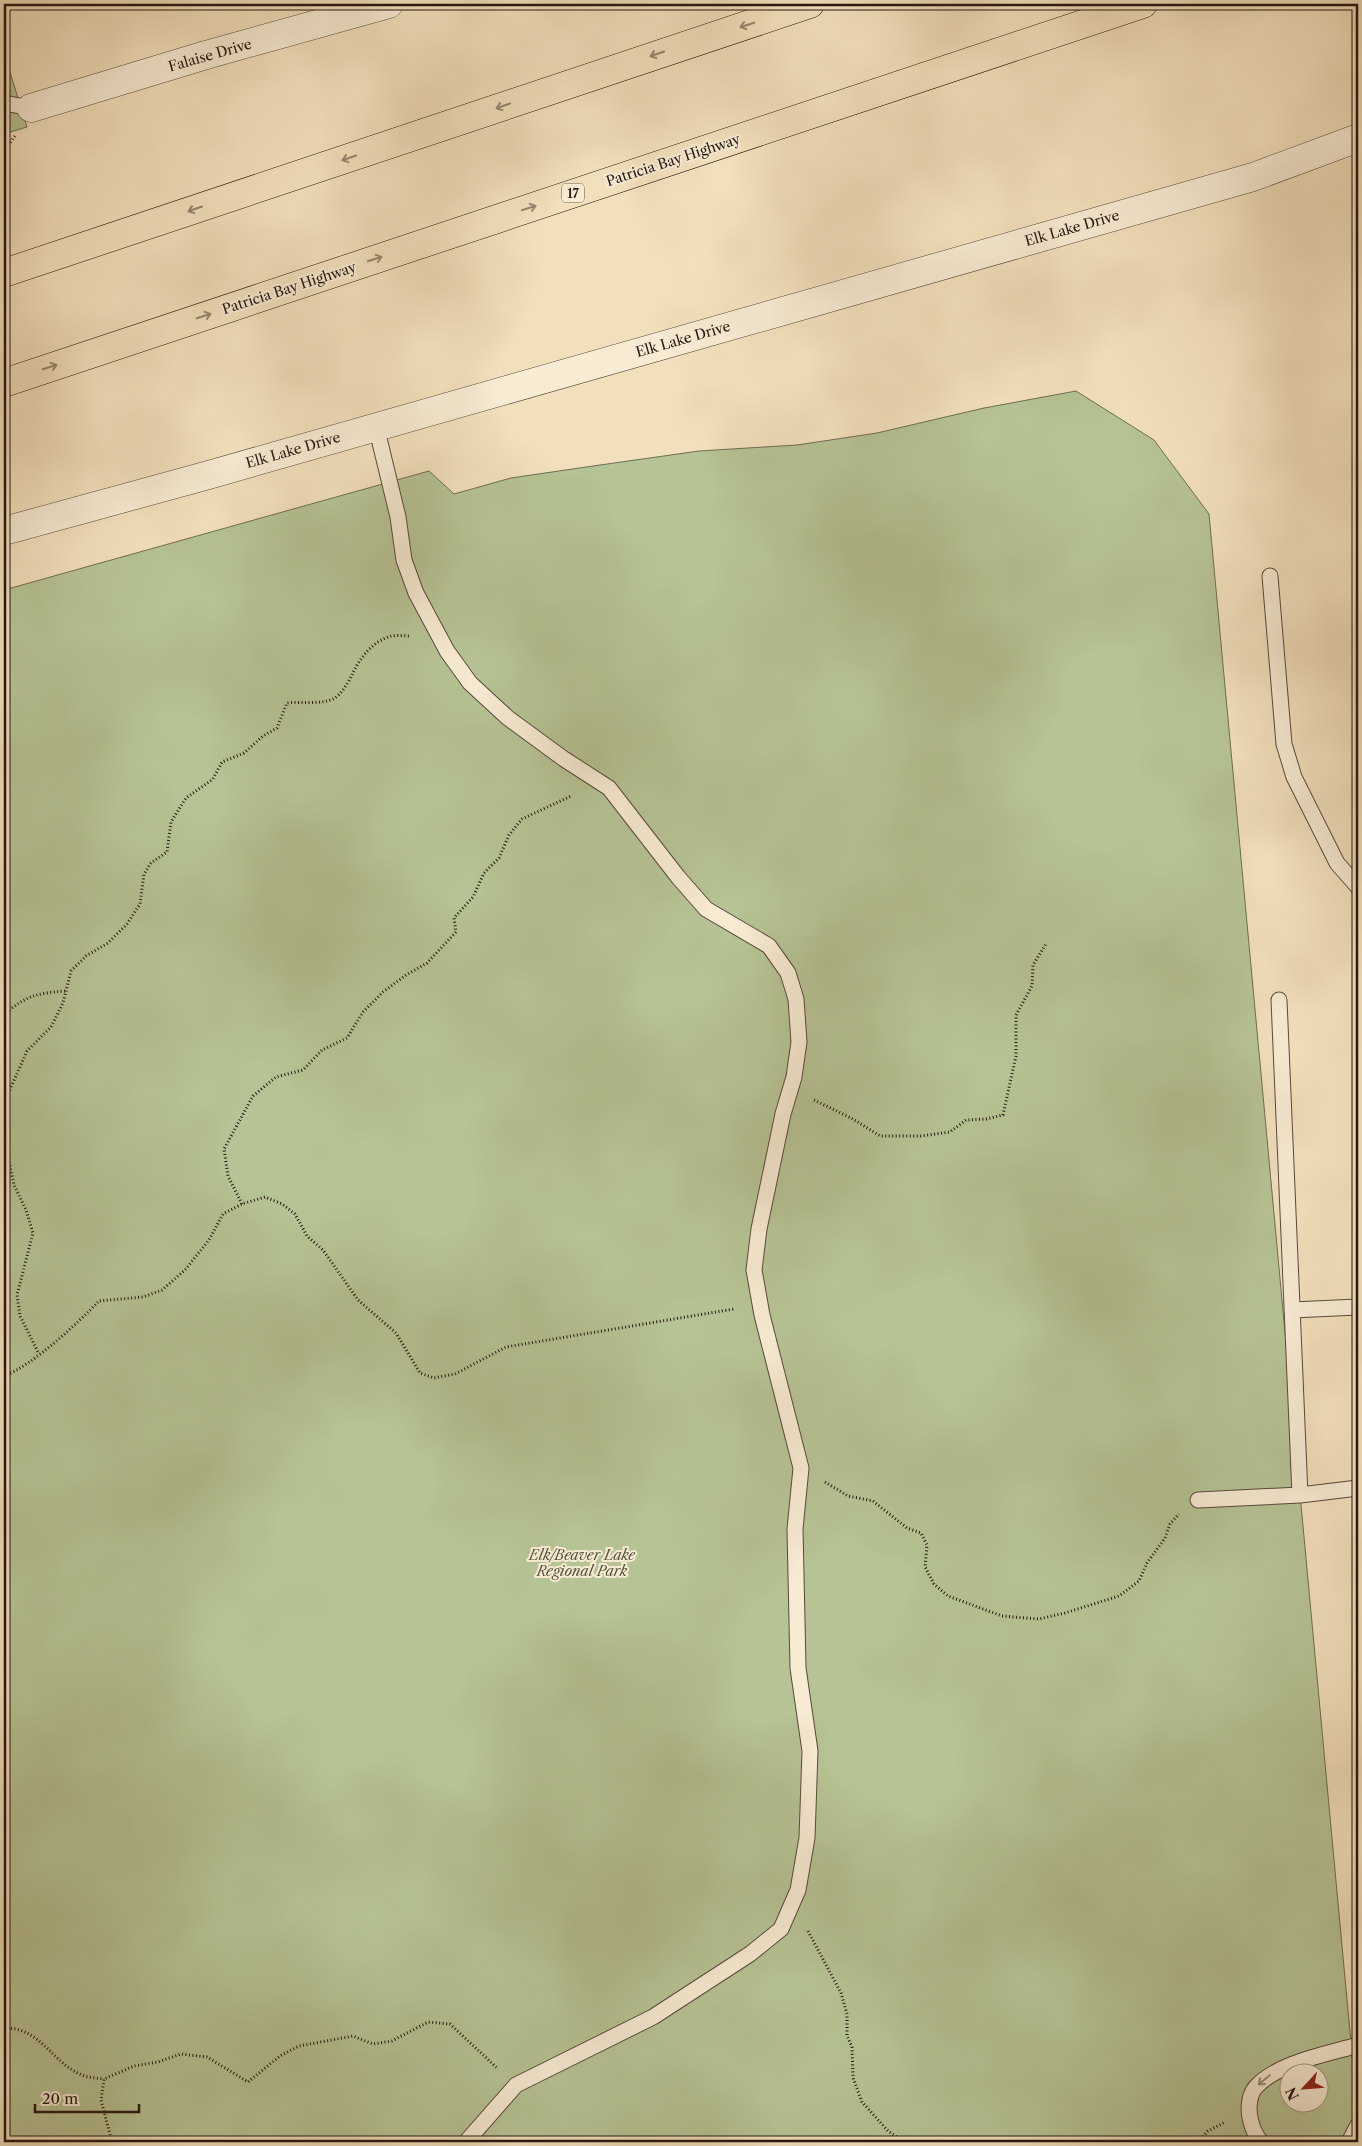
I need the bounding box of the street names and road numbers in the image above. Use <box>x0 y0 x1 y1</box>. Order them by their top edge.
street label: Falaise Drive <box>166 34 254 75</box>
street label: Patricia Bay Highway <box>604 130 743 190</box>
road number: 17 <box>562 184 584 202</box>
street label: Elk Lake Drive <box>1023 206 1121 250</box>
street label: Patricia Bay Highway <box>220 258 359 318</box>
street label: Elk Lake Drive <box>634 317 732 361</box>
street label: Elk Lake Drive <box>244 428 342 472</box>

